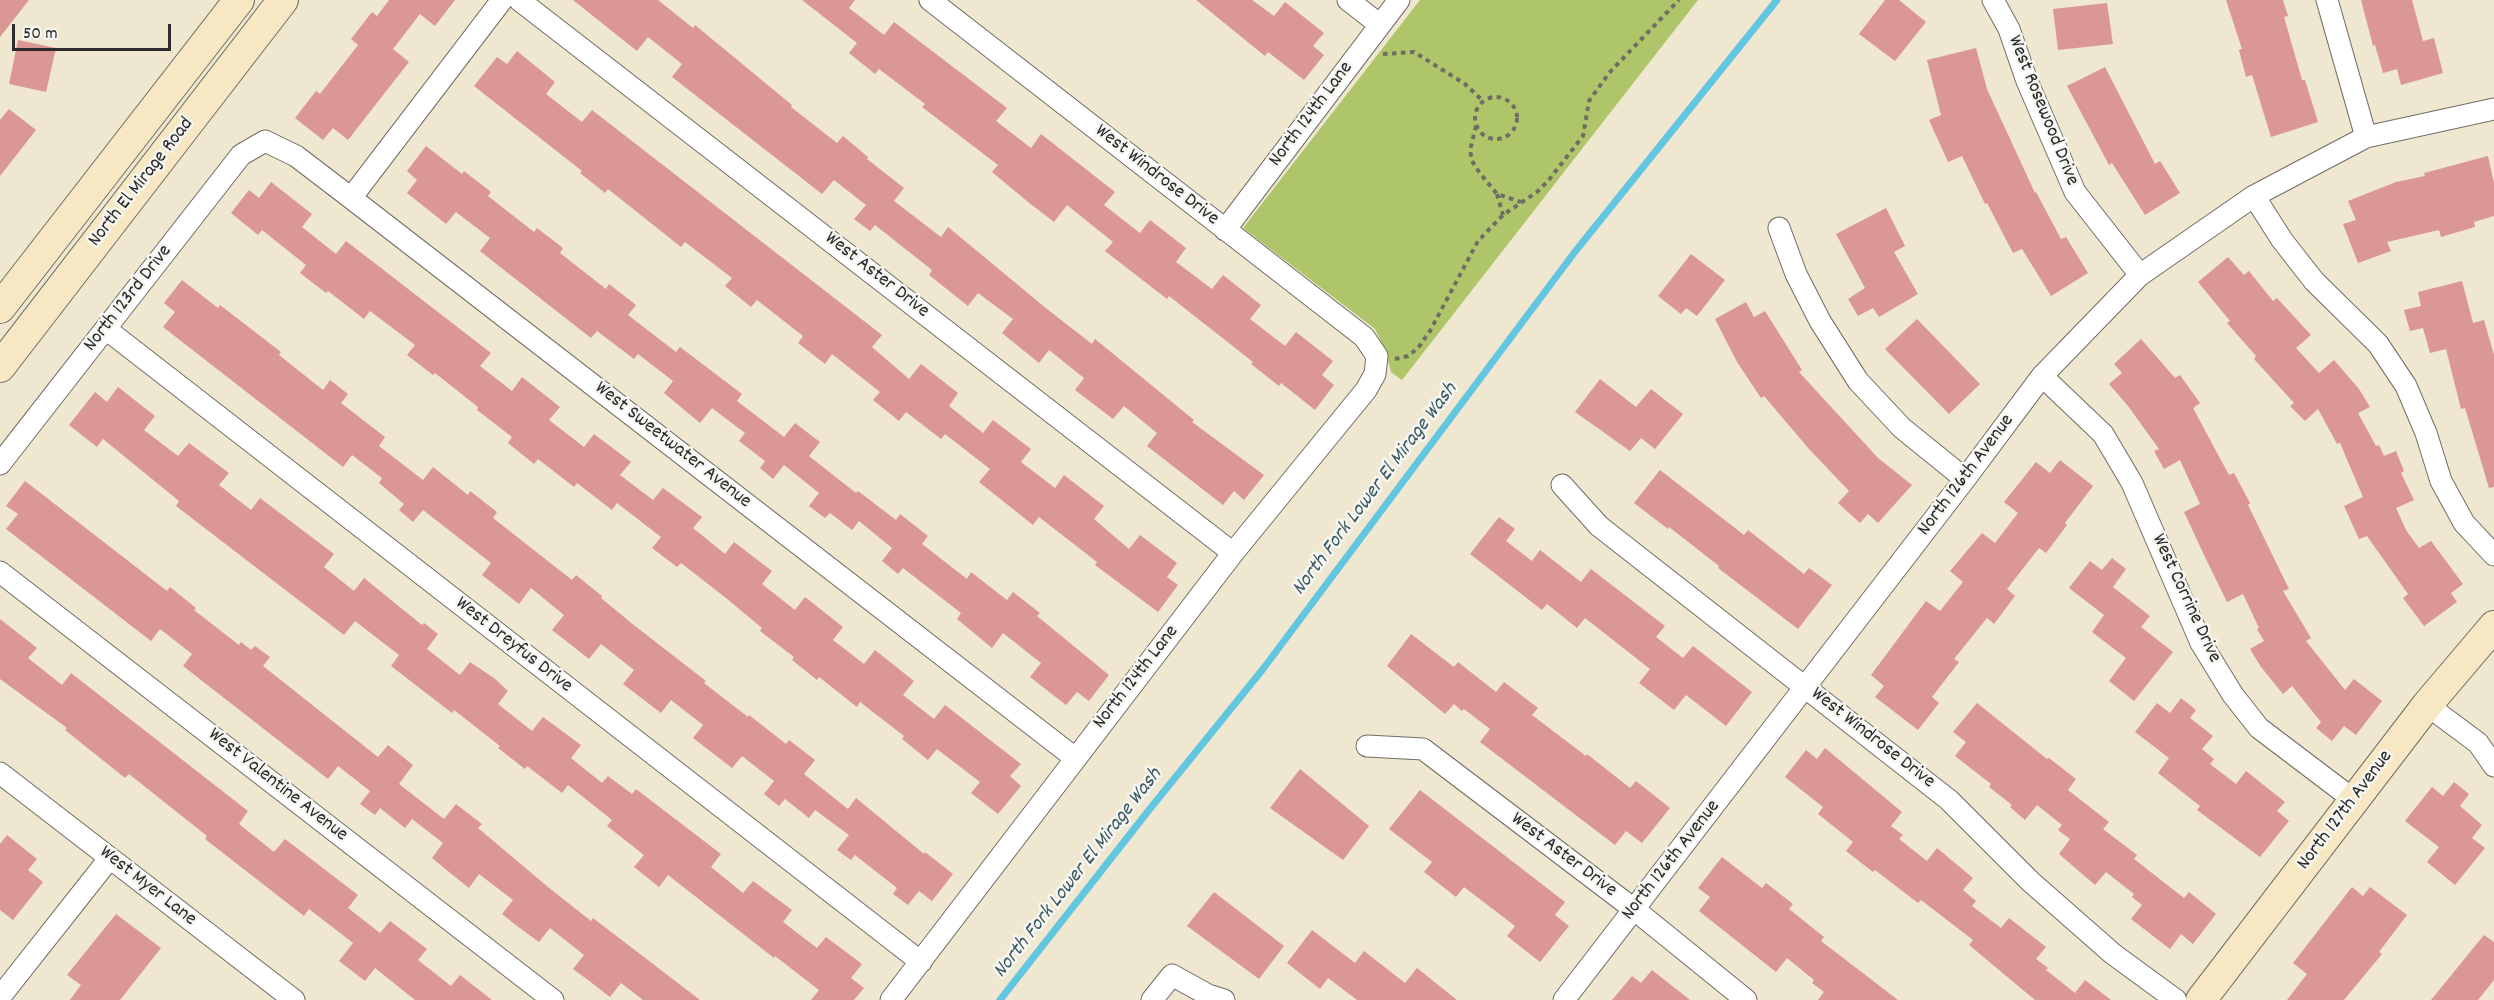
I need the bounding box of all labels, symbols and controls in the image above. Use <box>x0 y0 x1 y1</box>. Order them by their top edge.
scale bar <box>15 12 174 50</box>
text: 50 m <box>23 22 58 47</box>
street label: West Rosewood Drive <box>2001 32 2083 190</box>
street label: North 124th Lane <box>1265 58 1359 172</box>
street label: North El Mirage Road <box>84 114 200 252</box>
street label: West Windrose Drive <box>1089 120 1223 232</box>
street label: West Aster Drive <box>819 228 933 324</box>
street label: North 123rd Drive <box>80 241 178 357</box>
street label: West Sweetwater Avenue <box>589 377 755 515</box>
water label: North Fork Lower El Mirage Wash <box>1288 379 1464 601</box>
street label: North 126th Avenue <box>1913 410 2021 542</box>
street label: West Corrine Drive <box>2145 531 2225 667</box>
street label: West Dreyfus Drive <box>449 593 577 699</box>
street label: North 124th Lane <box>1089 621 1185 735</box>
street label: West Windrose Drive <box>1805 683 1939 795</box>
street label: West Valentine Avenue <box>202 724 352 848</box>
street label: North 127th Avenue <box>2293 746 2399 876</box>
water label: North Fork Lower El Mirage Wash <box>989 764 1169 984</box>
street label: North 126th Avenue <box>1618 796 1726 926</box>
street label: West Aster Drive <box>1505 808 1621 904</box>
street label: West Myer Lane <box>94 842 200 932</box>

